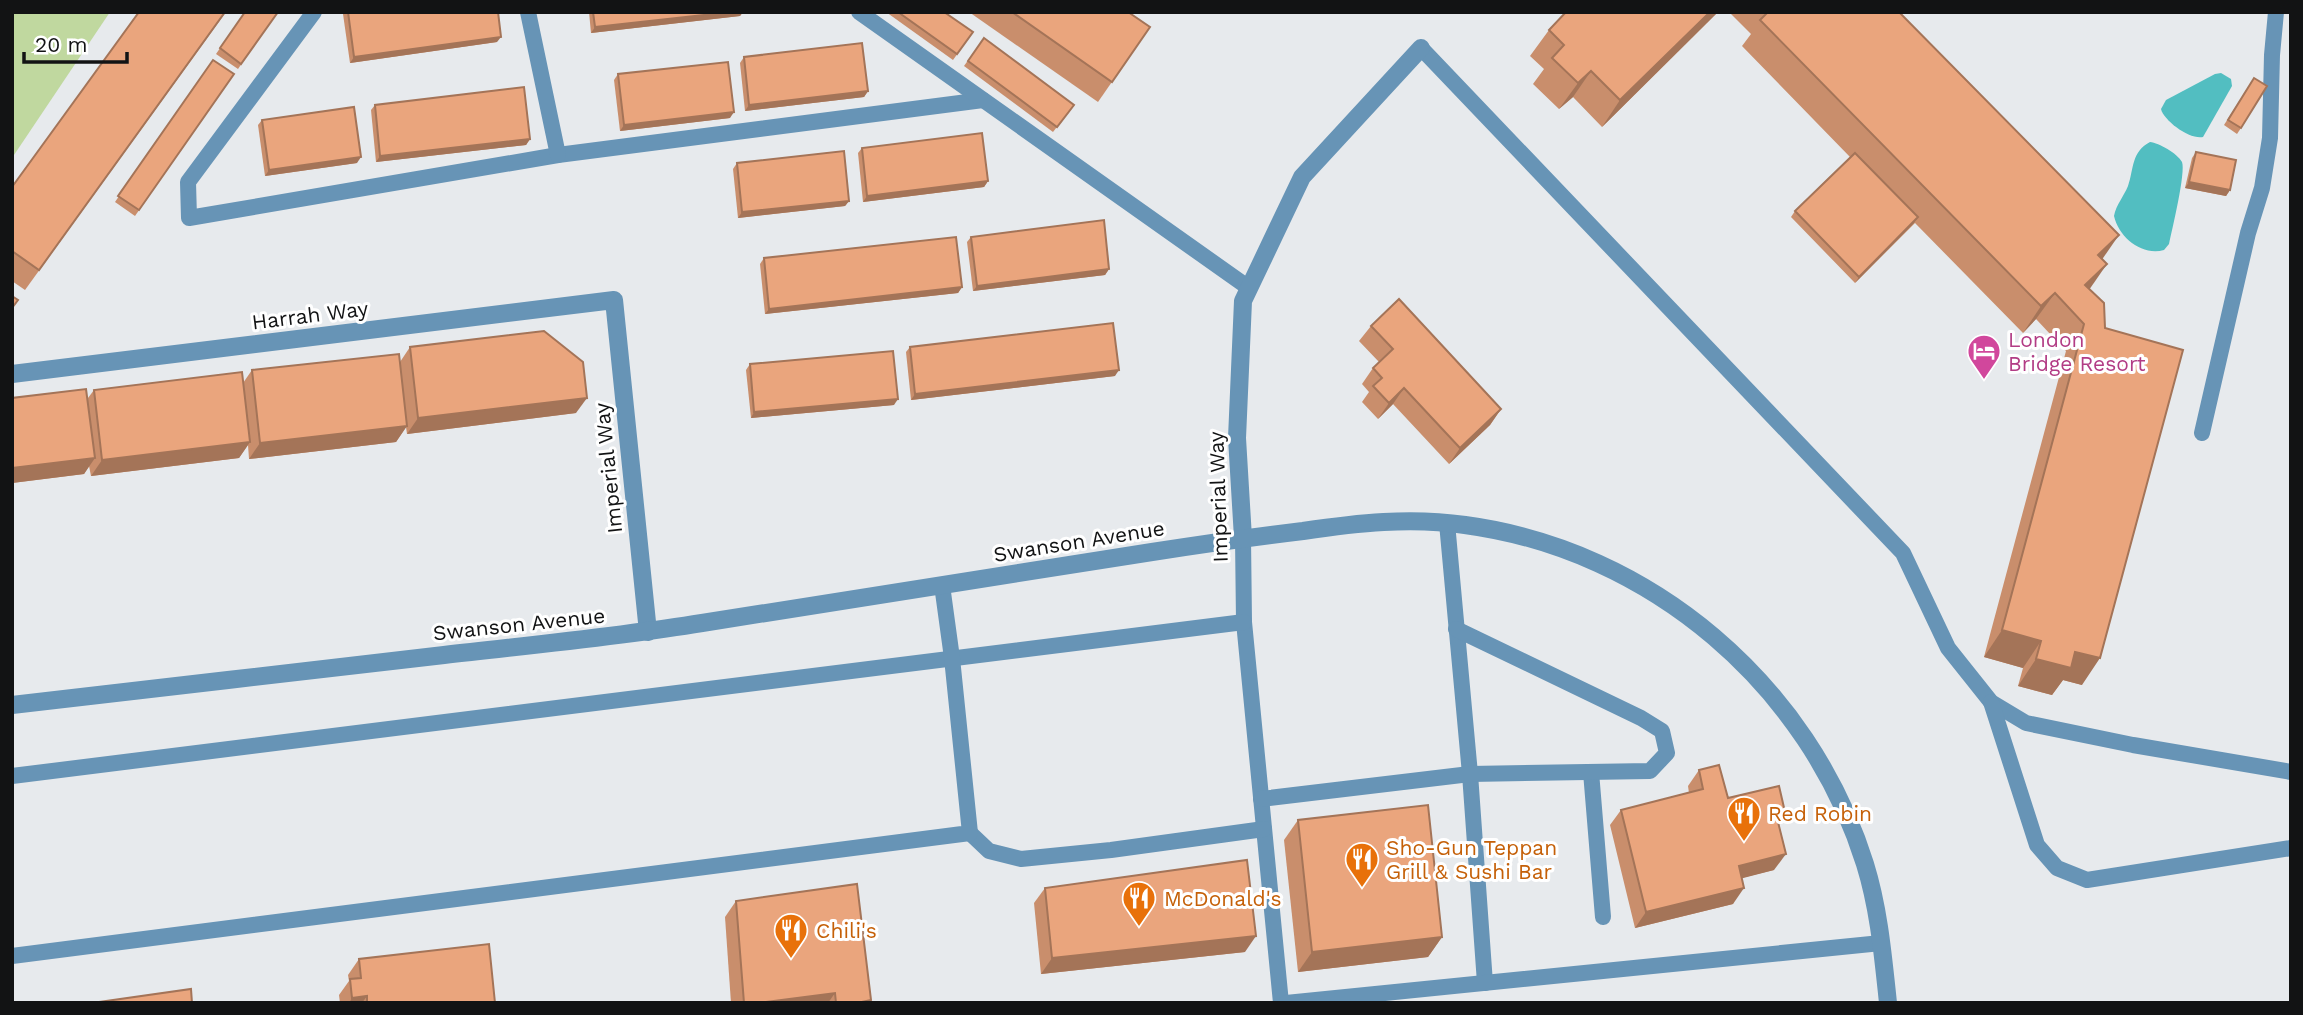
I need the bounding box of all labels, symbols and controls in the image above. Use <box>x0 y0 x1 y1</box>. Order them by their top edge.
scale bar <box>24 21 128 65</box>
text: 20 m <box>35 32 87 57</box>
street label: Harrah Way <box>250 295 370 335</box>
place label: London Bridge Resort <box>2008 327 2146 376</box>
hotel icon: London Bridge Resort <box>1965 332 2003 381</box>
street label: Imperial Way <box>589 401 627 535</box>
street label: Imperial Way <box>1203 431 1233 563</box>
street label: Swanson Avenue <box>992 515 1166 567</box>
street label: Swanson Avenue <box>432 603 606 645</box>
restaurant icon: Red Robin <box>1725 794 1763 843</box>
place label: Red Robin <box>1768 801 1872 826</box>
place label: Sho-Gun Teppan Grill & Sushi Bar <box>1386 835 1557 884</box>
restaurant icon: Sho-Gun Teppan Grill & Sushi Bar <box>1343 840 1381 889</box>
restaurant icon: McDonald's <box>1120 879 1158 928</box>
place label: McDonald's <box>1164 886 1281 911</box>
restaurant icon: Chili's <box>772 911 810 960</box>
place label: Chili's <box>816 918 877 943</box>

